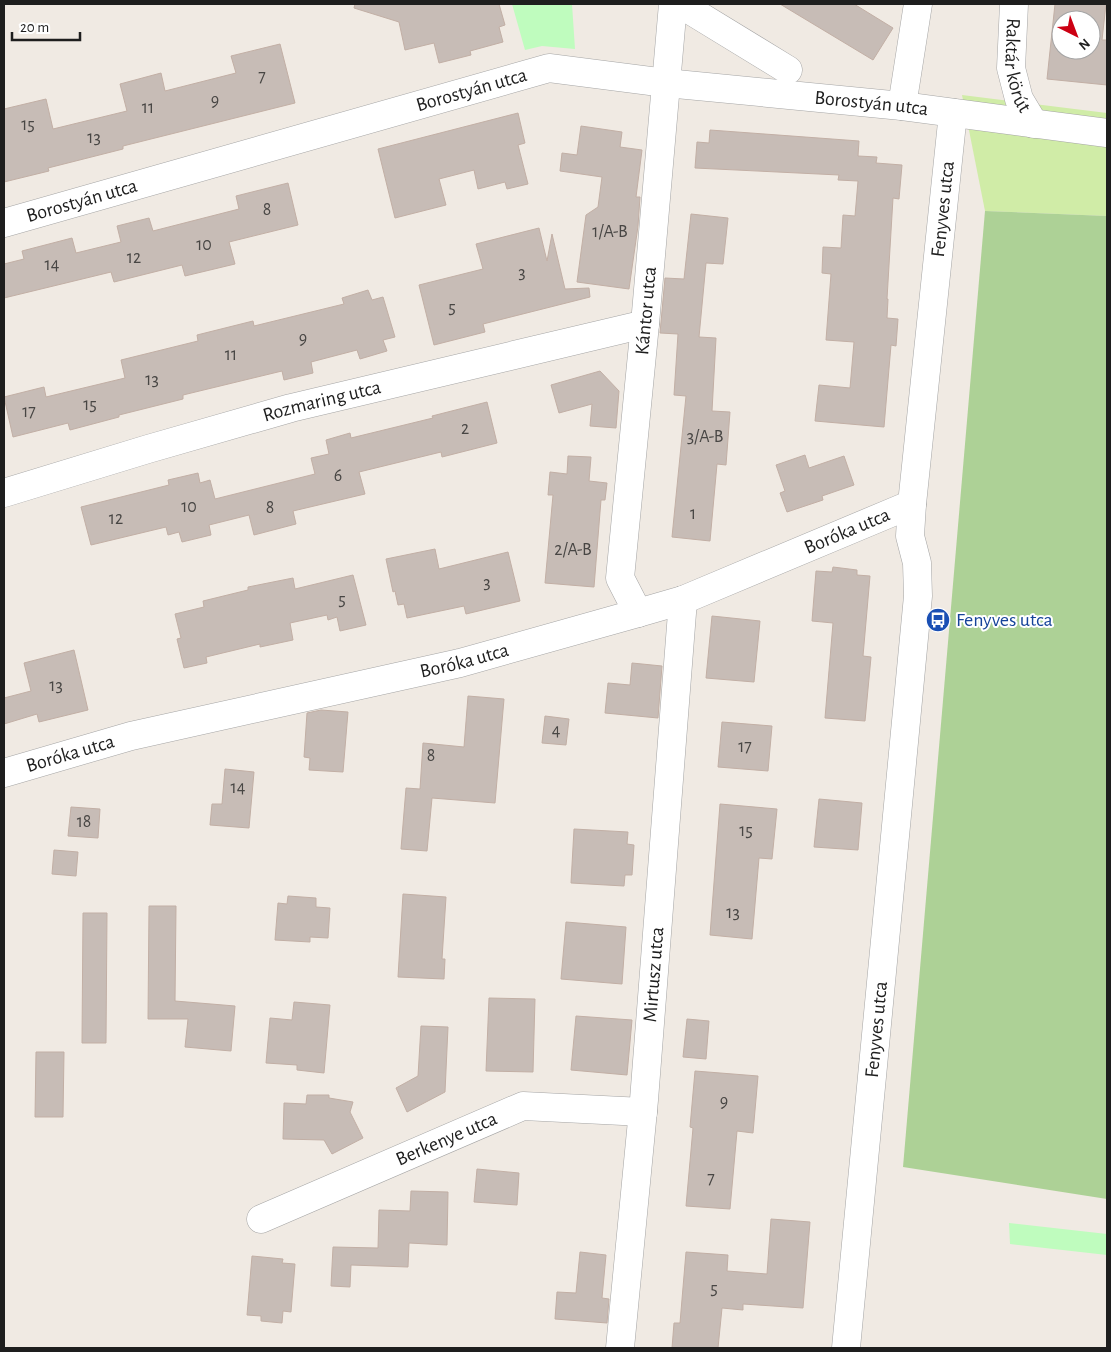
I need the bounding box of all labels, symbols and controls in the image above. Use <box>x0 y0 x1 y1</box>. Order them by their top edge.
scale bar <box>12 10 80 42</box>
north arrow <box>1051 10 1101 60</box>
street label: Raktár körút <box>1001 18 1035 117</box>
text: 20 m <box>20 20 49 35</box>
text: N <box>1076 35 1092 52</box>
street label: Borostyán utca <box>414 65 529 115</box>
house number: 7 <box>258 68 266 86</box>
street label: Borostyán utca <box>814 88 930 119</box>
house number: 9 <box>211 92 219 110</box>
house number: 11 <box>142 99 154 117</box>
house number: 15 <box>21 116 35 134</box>
house number: 13 <box>87 129 101 147</box>
street label: Fenyves utca <box>928 160 958 258</box>
street label: Borostyán utca <box>24 176 140 226</box>
house number: 8 <box>263 201 271 219</box>
house number: 1/A-B <box>592 223 628 241</box>
house number: 10 <box>196 236 212 254</box>
house number: 12 <box>127 249 141 267</box>
house number: 14 <box>45 256 60 274</box>
house number: 3 <box>518 264 526 282</box>
street label: Kántor utca <box>632 266 660 356</box>
house number: 5 <box>448 299 456 317</box>
house number: 9 <box>299 330 307 348</box>
house number: 11 <box>225 346 237 364</box>
house number: 13 <box>145 371 159 389</box>
street label: Rozmaring utca <box>261 377 383 426</box>
house number: 15 <box>83 396 97 414</box>
house number: 17 <box>22 403 36 421</box>
house number: 2 <box>461 420 469 438</box>
house number: 3/A-B <box>687 428 723 446</box>
house number: 6 <box>334 467 342 485</box>
house number: 10 <box>181 498 197 516</box>
house number: 8 <box>266 499 274 517</box>
street label: Boróka utca <box>801 504 893 558</box>
house number: 1 <box>690 505 696 523</box>
house number: 12 <box>109 510 123 528</box>
house number: 2/A-B <box>554 541 592 559</box>
house number: 3 <box>483 574 491 592</box>
house number: 5 <box>338 591 346 609</box>
bus stop icon: Fenyves utca <box>925 607 951 633</box>
place label: Fenyves utca <box>956 610 1053 630</box>
street label: Boróka utca <box>418 640 511 682</box>
house number: 13 <box>49 677 63 695</box>
house number: 4 <box>552 722 561 740</box>
street label: Boróka utca <box>24 731 117 776</box>
house number: 17 <box>738 738 752 756</box>
house number: 8 <box>427 747 435 765</box>
house number: 14 <box>231 779 246 797</box>
house number: 18 <box>77 813 91 831</box>
house number: 15 <box>739 822 753 840</box>
house number: 13 <box>726 904 740 922</box>
street label: Mirtusz utca <box>640 926 667 1023</box>
street label: Fenyves utca <box>862 980 891 1079</box>
house number: 9 <box>720 1093 728 1111</box>
street label: Berkenye utca <box>393 1108 500 1170</box>
house number: 7 <box>707 1170 715 1188</box>
house number: 5 <box>710 1280 718 1298</box>

